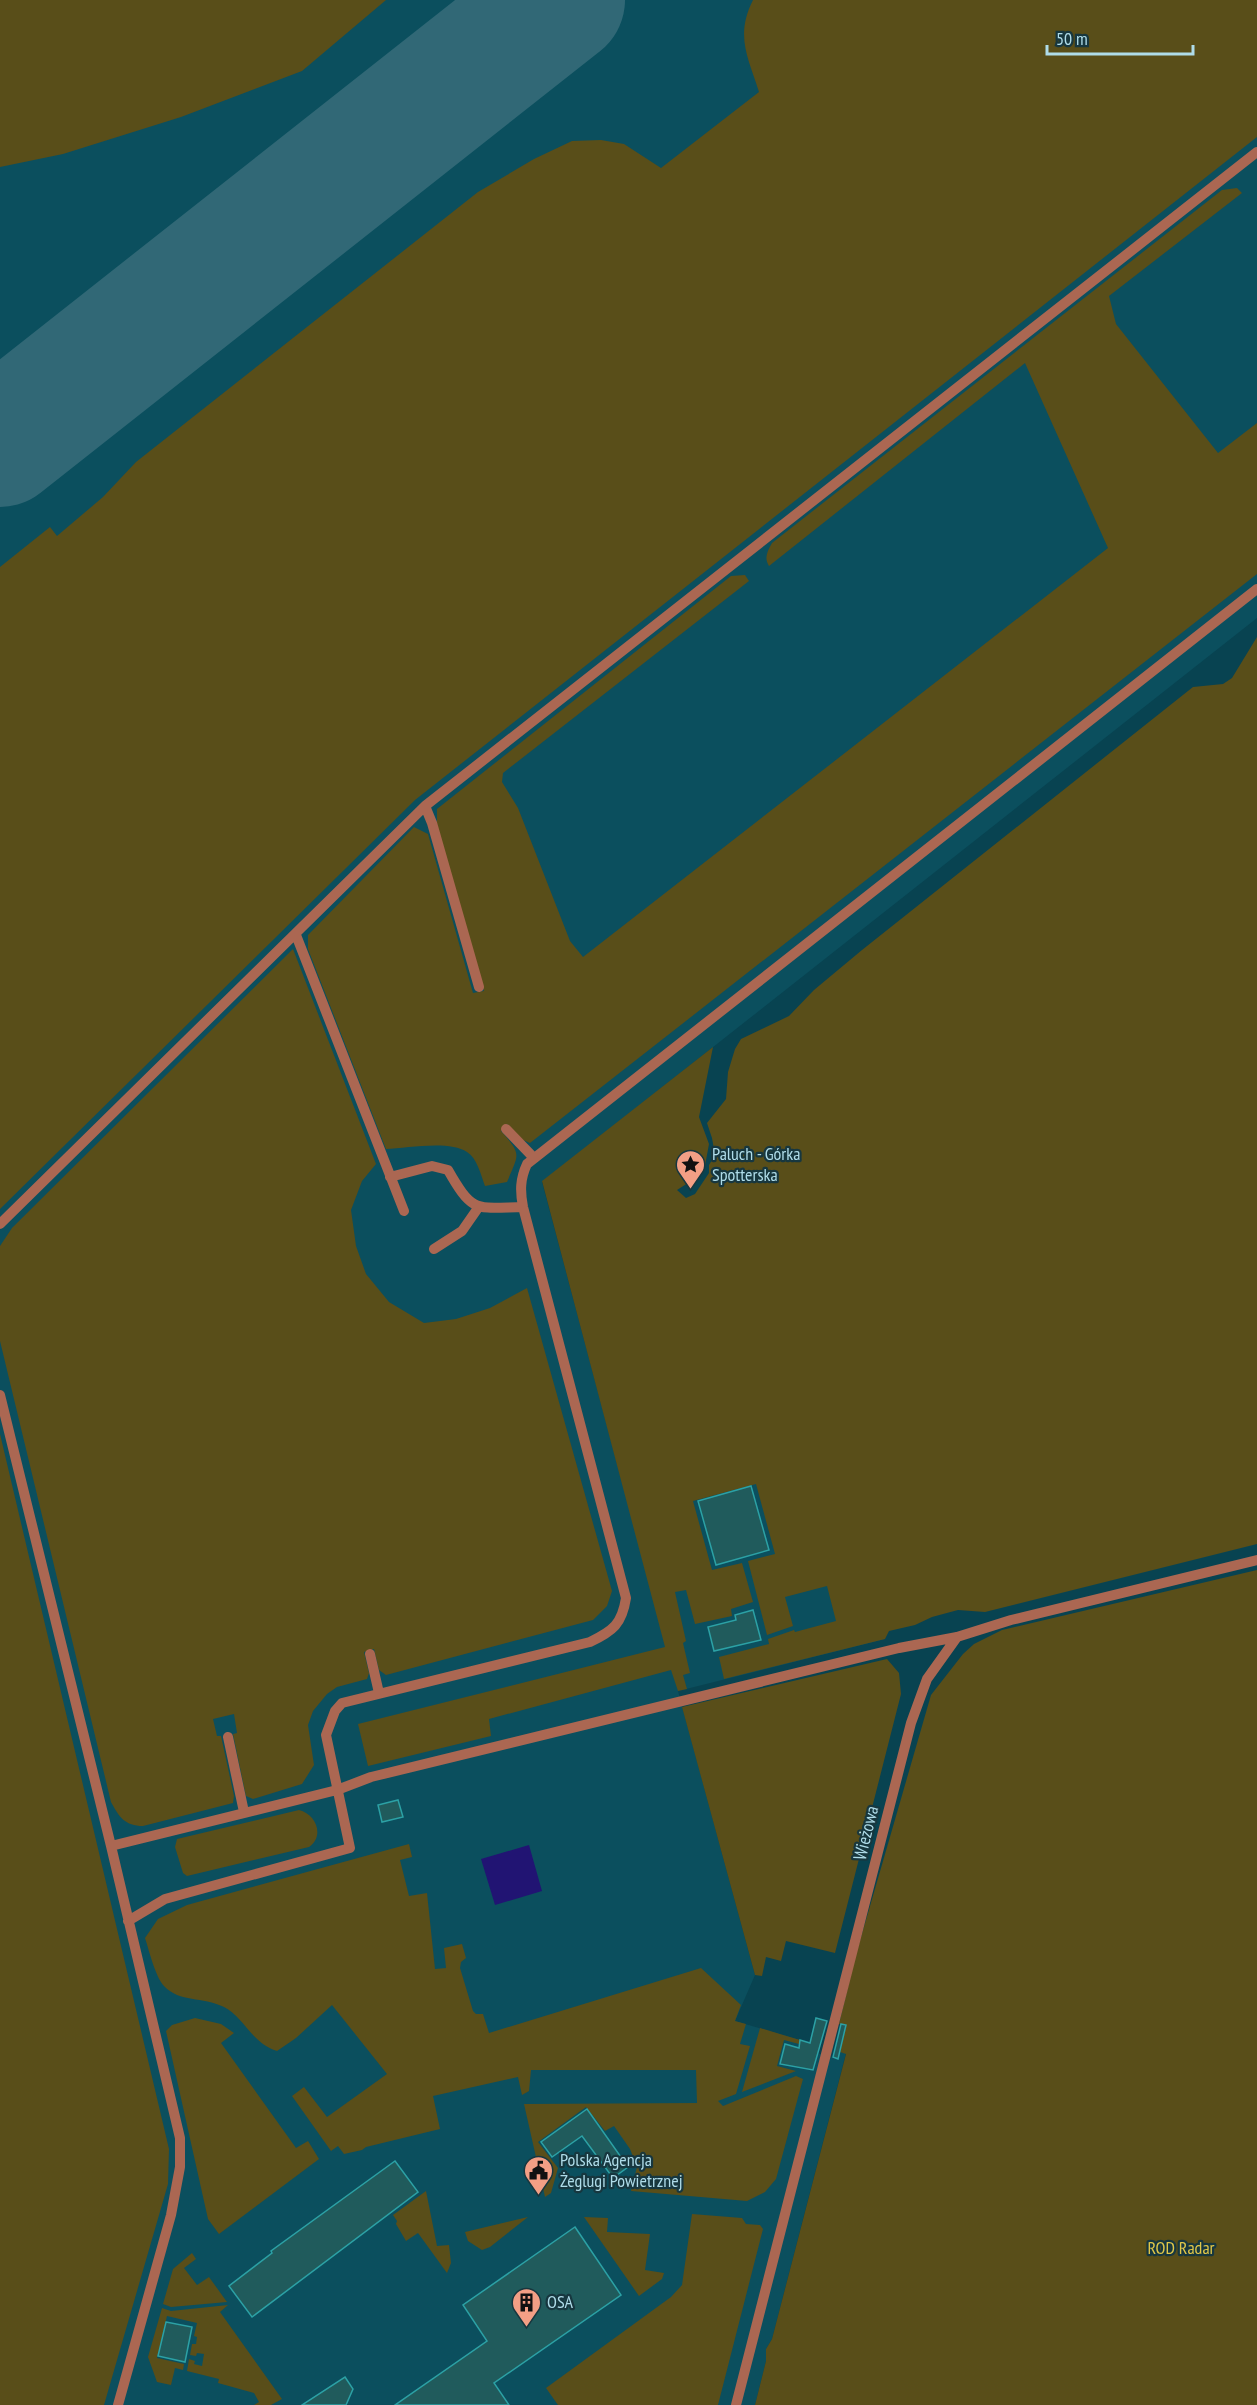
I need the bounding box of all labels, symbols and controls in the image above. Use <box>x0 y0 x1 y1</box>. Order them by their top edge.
scale bar <box>1047 18 1192 56</box>
text: 50 m <box>1056 27 1088 50</box>
place label: Paluch - Górka Spotterska <box>712 1142 800 1186</box>
place icon: Paluch - Górka Spotterska <box>675 1148 707 1190</box>
street label: Wieżowa <box>848 1803 883 1862</box>
place label: Polska Agencja Żeglugi Powietrznej <box>560 2148 683 2192</box>
public building icon: Polska Agencja Żeglugi Powietrznej <box>523 2154 555 2196</box>
park label: ROD Radar <box>1147 2236 1215 2259</box>
building icon: OSA <box>510 2286 542 2328</box>
place label: OSA <box>547 2290 574 2313</box>

